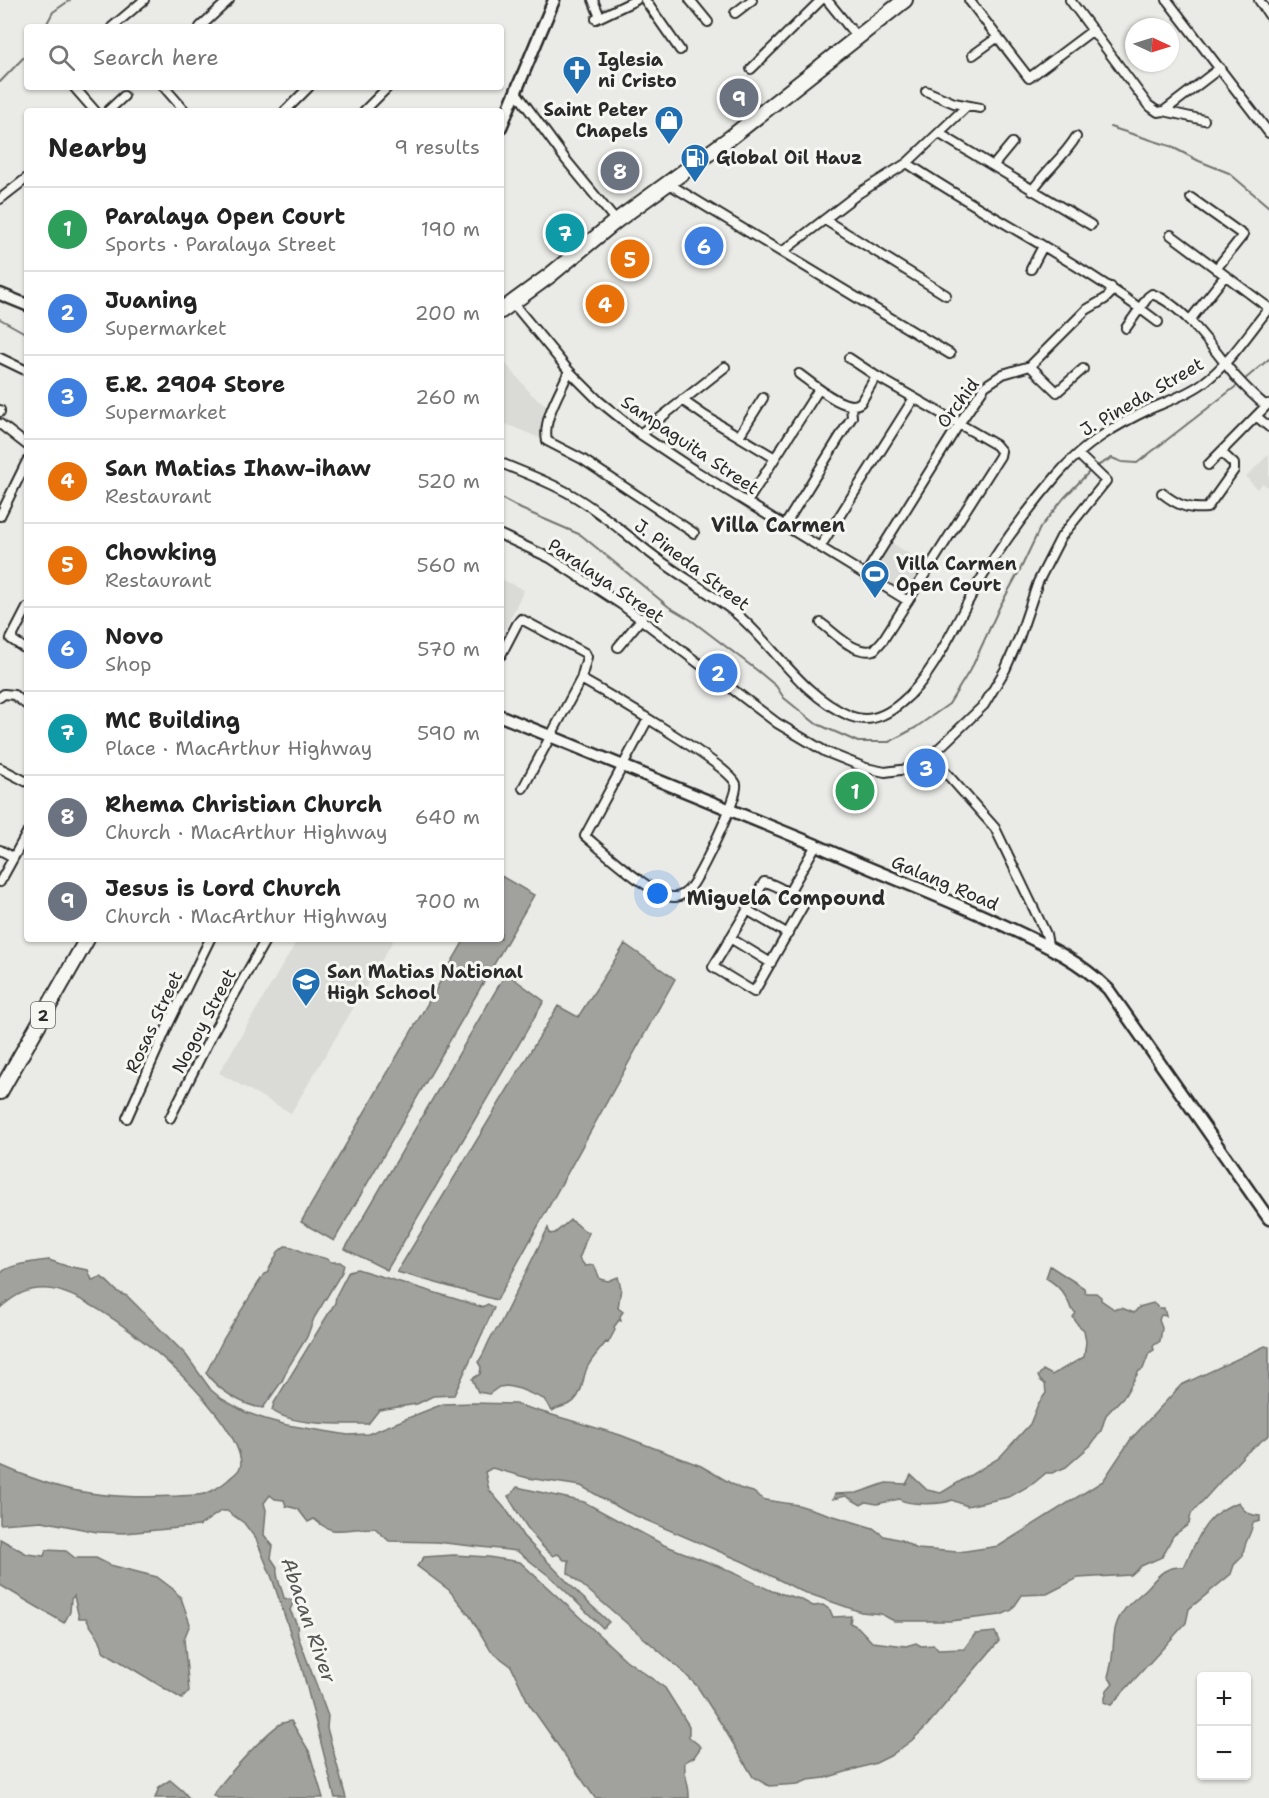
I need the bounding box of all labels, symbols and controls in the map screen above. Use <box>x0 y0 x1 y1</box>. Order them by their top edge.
north arrow <box>1125 18 1179 72</box>
search box <box>24 24 504 90</box>
icon: search <box>45 41 78 74</box>
text: Search here <box>93 43 219 72</box>
place label: Iglesia ni Cristo <box>598 48 677 93</box>
church icon: Iglesia ni Cristo <box>561 54 593 96</box>
pin: 9 <box>720 76 758 120</box>
place label: Saint Peter Chapels <box>543 98 648 143</box>
shop icon: Saint Peter Chapels <box>653 104 685 146</box>
text: Nearby <box>48 130 147 165</box>
text: 9 results <box>394 134 480 160</box>
fuel station icon: Global Oil Hauz <box>679 142 711 184</box>
place label: Global Oil Hauz <box>716 146 862 170</box>
pin: 8 <box>600 148 640 194</box>
text: Paralaya Open Court <box>105 202 345 231</box>
pin: 7 <box>546 210 584 256</box>
text: 1 <box>63 216 72 242</box>
text: 190 m <box>421 216 480 242</box>
pin: 6 <box>684 224 724 268</box>
text: Sports · Paralaya Street <box>105 231 336 257</box>
pin: 5 <box>610 236 650 282</box>
pin: 4 <box>586 282 624 326</box>
text: Juaning <box>105 286 197 315</box>
text: 2 <box>61 300 75 326</box>
text: 200 m <box>415 300 480 326</box>
text: Supermarket <box>105 315 227 341</box>
street label: J. Pineda Street <box>1076 352 1208 442</box>
text: E.R. 2904 Store <box>105 370 285 399</box>
street label: Orchid <box>931 373 985 433</box>
text: 3 <box>61 384 75 410</box>
text: 260 m <box>415 384 480 410</box>
street label: Sampaguita Street <box>616 390 764 500</box>
text: Supermarket <box>105 399 227 425</box>
text: San Matias Ihaw-ihaw <box>105 454 371 483</box>
text: 4 <box>61 468 75 494</box>
text: 520 m <box>417 468 480 494</box>
text: Restaurant <box>105 483 212 509</box>
district label: Villa Carmen <box>711 512 845 538</box>
street label: J. Pineda Street <box>629 514 755 616</box>
street label: Paralaya Street <box>543 533 669 629</box>
text: Chowking <box>105 538 217 567</box>
text: 5 <box>61 552 74 578</box>
text: 560 m <box>417 552 480 578</box>
place label: Villa Carmen Open Court <box>896 552 1017 597</box>
sports icon: Villa Carmen Open Court <box>859 558 891 600</box>
text: Restaurant <box>105 567 212 593</box>
text: Novo <box>105 622 164 651</box>
text: 6 <box>61 636 75 662</box>
text: 570 m <box>417 636 480 662</box>
pin: 2 <box>698 650 738 696</box>
text: Shop <box>105 651 152 677</box>
text: MC Building <box>105 706 240 735</box>
text: 7 <box>61 720 75 746</box>
text: 590 m <box>417 720 480 746</box>
text: Place · MacArthur Highway <box>105 735 372 761</box>
pin: 3 <box>906 746 946 790</box>
pin: 1 <box>836 768 874 814</box>
text: Rhema Christian Church <box>105 790 382 819</box>
text: 8 <box>61 804 75 830</box>
text: 640 m <box>415 804 480 830</box>
text: Church · MacArthur Highway <box>105 819 387 845</box>
street label: Galang Road <box>888 850 1002 916</box>
text: Jesus is Lord Church <box>105 874 341 903</box>
your location <box>643 879 672 908</box>
district label: Miguela Compound <box>687 885 886 911</box>
text: 9 <box>61 888 75 914</box>
text: 700 m <box>415 888 480 914</box>
text: Church · MacArthur Highway <box>105 903 387 929</box>
place label: San Matias National High School <box>327 960 523 1005</box>
street label: Nogoy Street <box>166 964 242 1078</box>
school or university icon: San Matias National High School <box>290 966 322 1008</box>
street label: Rosas Street <box>120 967 188 1077</box>
road number: 2 <box>31 1002 55 1028</box>
water label: Abacan River <box>275 1554 343 1687</box>
map controls <box>1197 1672 1251 1780</box>
button: + <box>1197 1672 1251 1726</box>
button: − <box>1197 1726 1251 1780</box>

